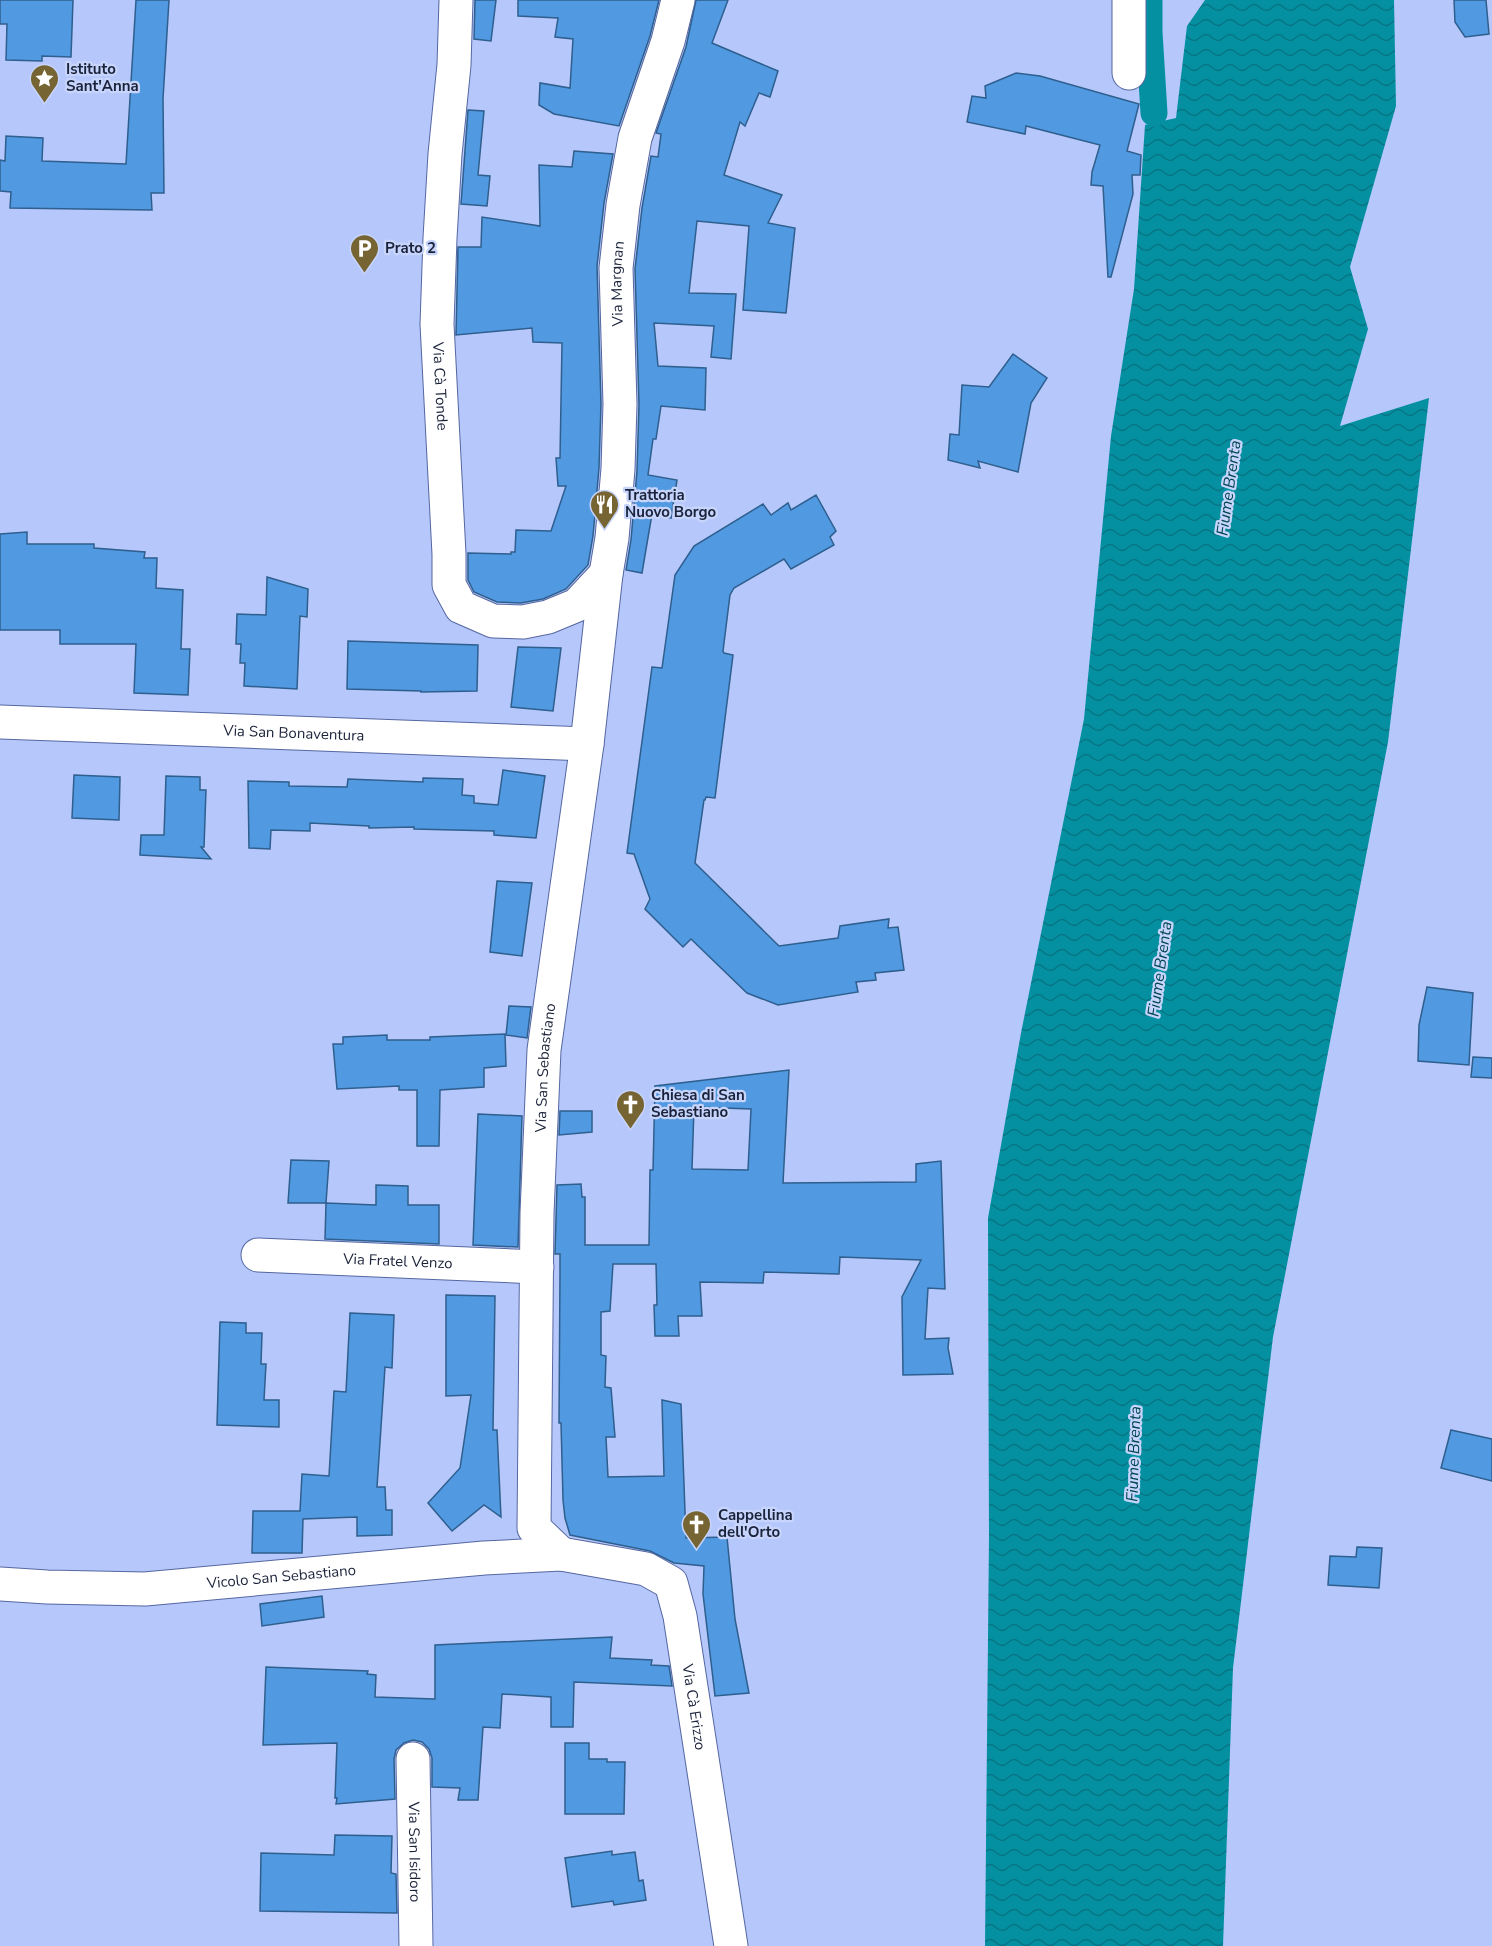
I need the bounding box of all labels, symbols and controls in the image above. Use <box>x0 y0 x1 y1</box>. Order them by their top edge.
place label: Istituto Sant'Anna <box>66 59 139 96</box>
place icon: Istituto Sant'Anna <box>29 62 61 104</box>
parking icon: Prato 2 <box>348 232 380 274</box>
place label: Prato 2 <box>385 238 436 258</box>
street label: Via Margnan <box>606 240 629 328</box>
street label: Via Cà Tonde <box>428 340 453 431</box>
water label: Fiume Brenta <box>1211 439 1247 537</box>
place label: Trattoria Nuovo Borgo <box>625 485 717 522</box>
restaurant icon: Trattoria Nuovo Borgo <box>588 488 620 530</box>
street label: Via San Bonaventura <box>222 720 365 746</box>
water label: Fiume Brenta <box>1142 920 1178 1018</box>
street label: Via San Sebastiano <box>530 1002 560 1134</box>
place label: Chiesa di San Sebastiano <box>651 1085 745 1122</box>
church icon: Chiesa di San Sebastiano <box>614 1088 646 1130</box>
street label: Via Fratel Venzo <box>342 1249 453 1273</box>
water label: Fiume Brenta <box>1121 1406 1147 1502</box>
place label: Cappellina dell'Orto <box>718 1505 793 1542</box>
church icon: Cappellina dell'Orto <box>681 1508 713 1550</box>
street label: Vicolo San Sebastiano <box>205 1560 357 1593</box>
street label: Via Cà Erizzo <box>677 1662 711 1752</box>
street label: Via San Isidoro <box>404 1801 425 1902</box>

